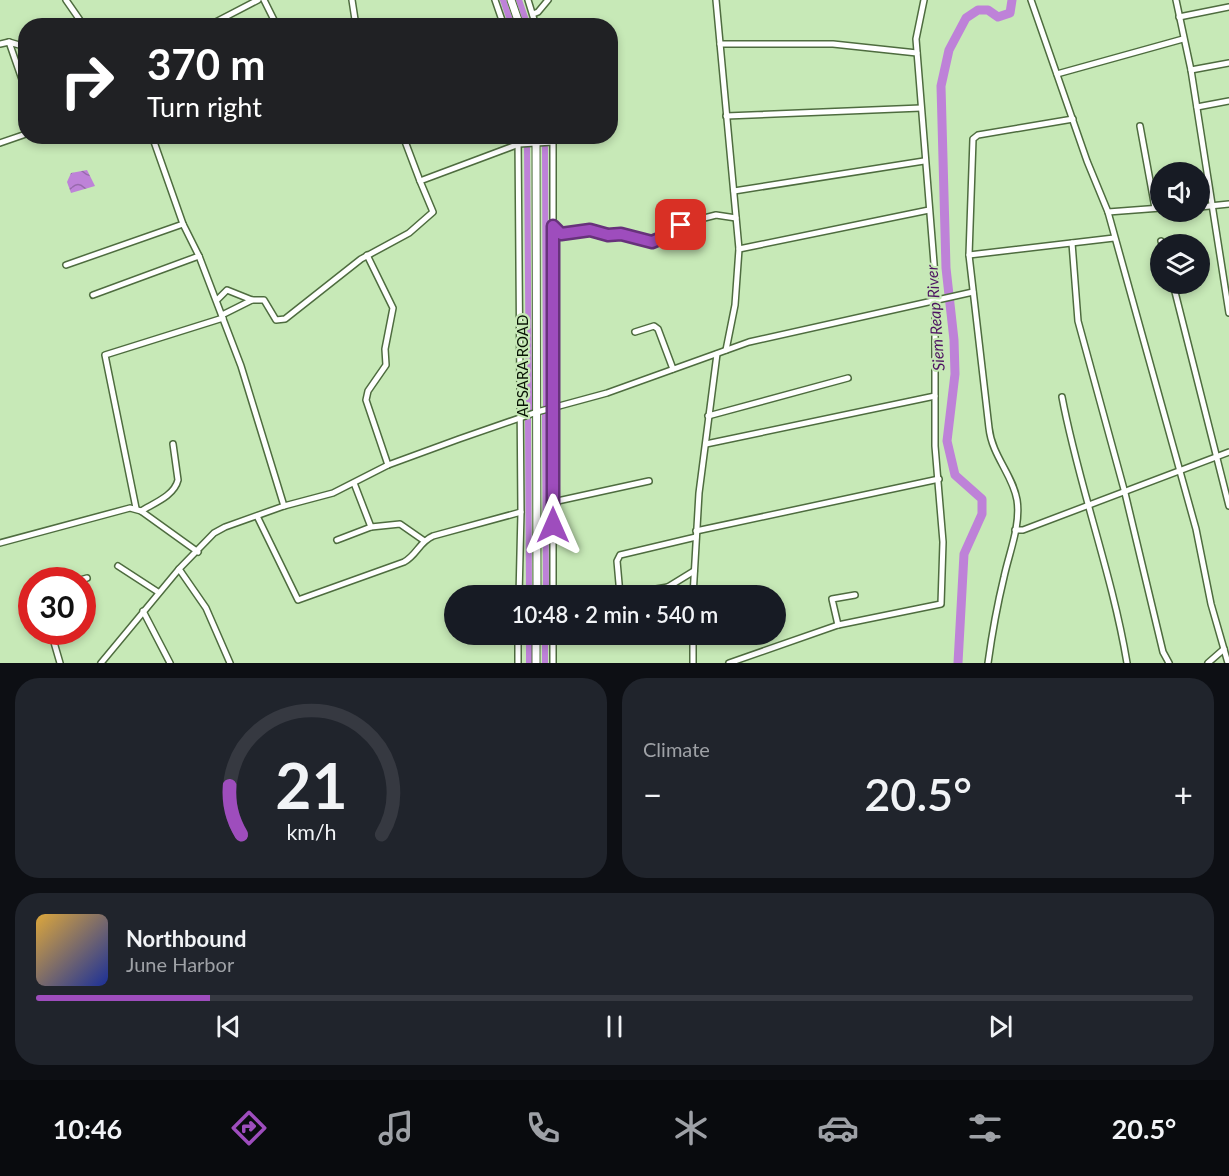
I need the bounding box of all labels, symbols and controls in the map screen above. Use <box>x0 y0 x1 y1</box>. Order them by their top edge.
text: 370 m <box>147 39 265 89</box>
icon: right <box>48 42 126 120</box>
text: Turn right <box>147 90 262 123</box>
map controls <box>1150 162 1210 294</box>
button: sound <box>1150 162 1210 222</box>
pin <box>655 199 706 250</box>
icon: arrive <box>664 208 697 241</box>
button: layers <box>1150 234 1210 294</box>
water label: Siem Reap River <box>921 264 948 372</box>
street label: APSARA ROAD <box>513 315 531 417</box>
position arrow <box>521 493 585 557</box>
speed limit sign: 30 <box>18 567 96 645</box>
text: 10:48 · 2 min · 540 m <box>512 601 718 628</box>
text: Climate <box>643 737 710 761</box>
text: 21 <box>275 747 347 822</box>
text: 20.5° <box>864 767 972 821</box>
text: − <box>643 774 662 814</box>
text: + <box>1174 774 1193 814</box>
text: km/h <box>286 819 336 845</box>
text: Northbound <box>126 925 246 952</box>
text: June Harbor <box>126 952 234 976</box>
icon: previous <box>212 1010 245 1043</box>
icon: pause <box>598 1010 631 1043</box>
icon: next <box>984 1010 1017 1043</box>
icon: directions <box>228 1107 270 1149</box>
icon: music <box>375 1107 417 1149</box>
icon: phone <box>522 1107 564 1149</box>
icon: climate <box>670 1107 712 1149</box>
icon: car <box>817 1107 859 1149</box>
icon: filters <box>964 1107 1006 1149</box>
text: 10:46 <box>53 1112 122 1145</box>
text: 20.5° <box>1112 1112 1176 1145</box>

